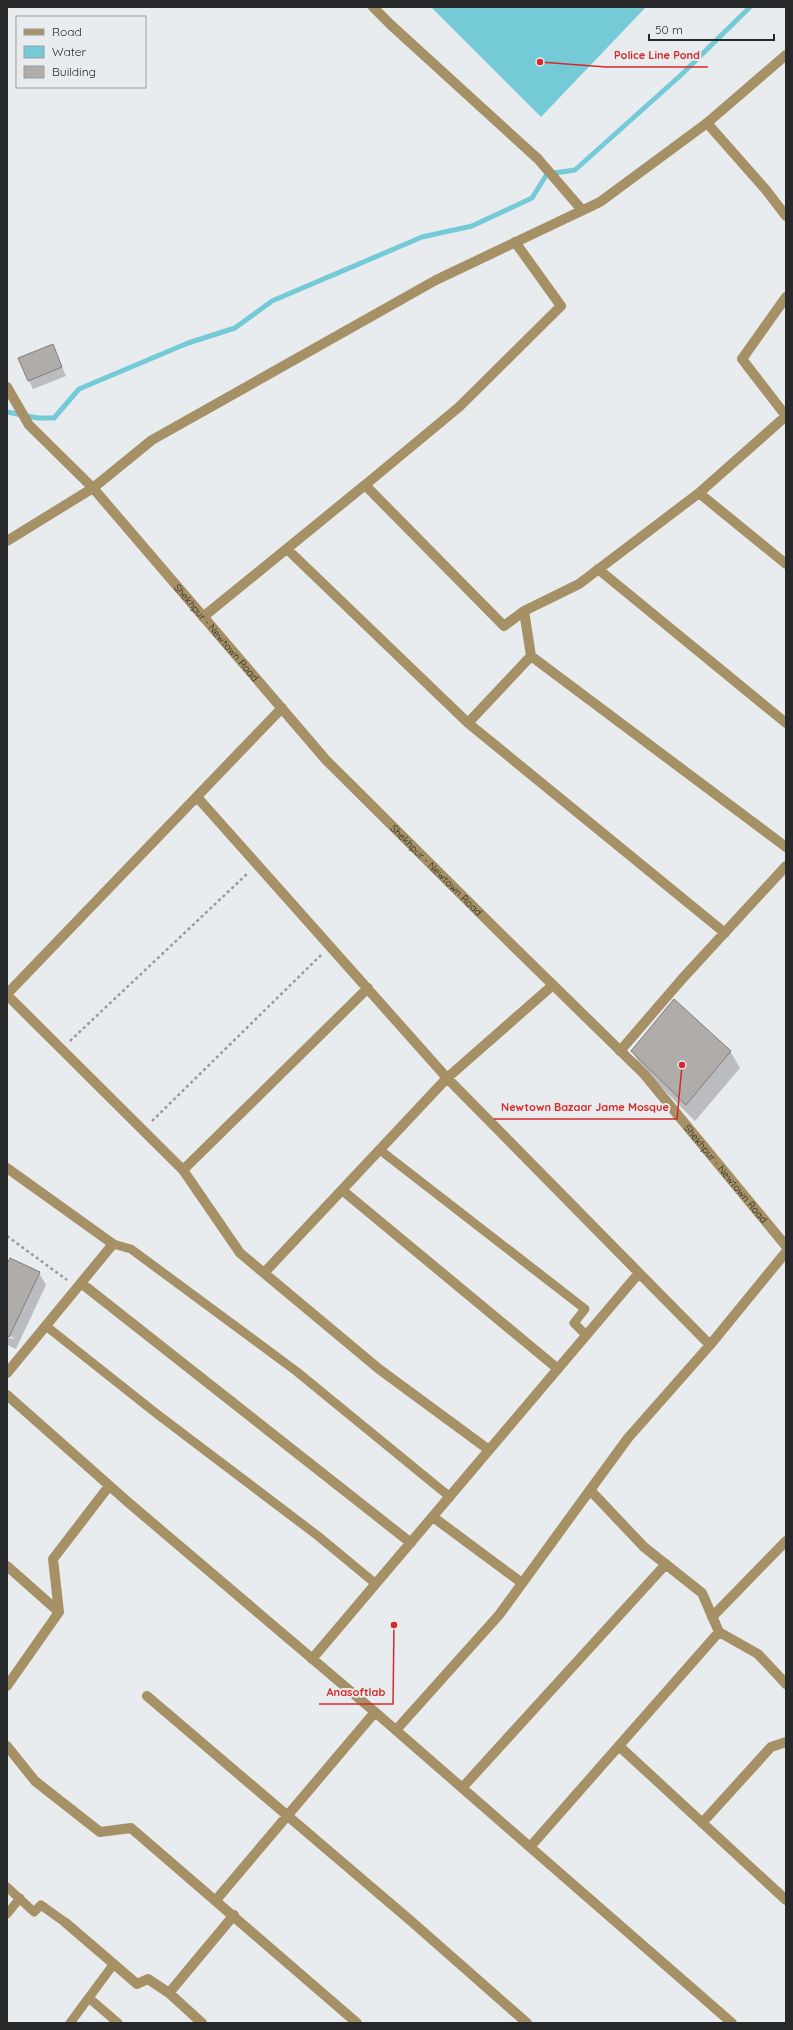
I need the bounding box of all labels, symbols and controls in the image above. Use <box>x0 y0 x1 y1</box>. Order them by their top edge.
legend <box>16 16 146 88</box>
scale bar <box>649 16 774 42</box>
text: 50 m <box>655 22 683 37</box>
text: Road <box>52 24 82 39</box>
text: Water <box>52 44 87 59</box>
callout: Police Line Pond <box>606 44 708 67</box>
text: Police Line Pond <box>614 48 700 62</box>
text: Building <box>52 64 96 79</box>
street label: Shekhpur - Newtown Road <box>171 581 262 684</box>
street label: Shekhpur - Newtown Road <box>388 821 485 918</box>
callout: Newtown Bazaar Jame Mosque <box>494 1096 677 1119</box>
text: Newtown Bazaar Jame Mosque <box>501 1100 669 1114</box>
street label: Shekhpur - Newtown Road <box>682 1121 771 1225</box>
callout: Anasoftlab <box>319 1681 393 1704</box>
text: Anasoftlab <box>327 1685 385 1699</box>

